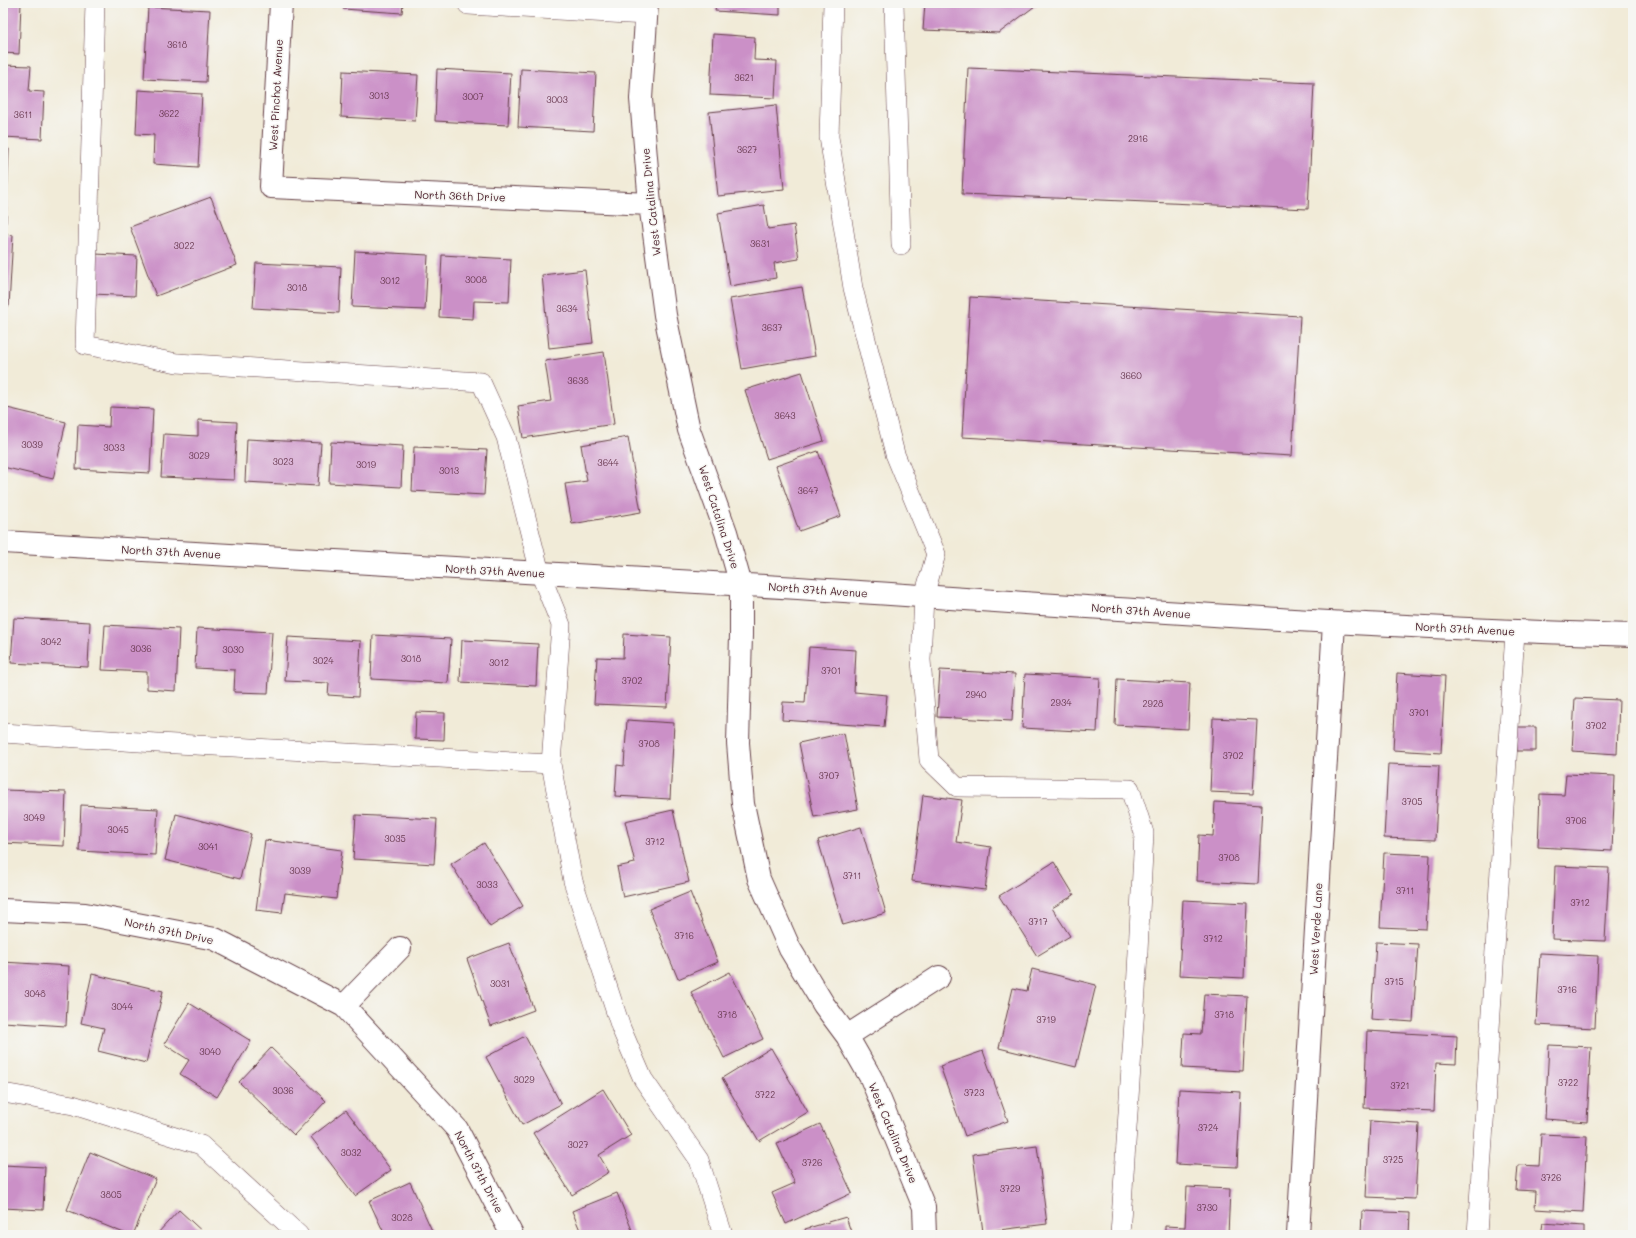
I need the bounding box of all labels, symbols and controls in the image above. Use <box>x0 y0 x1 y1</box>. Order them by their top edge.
street label: West Pinchot Avenue <box>265 38 286 151</box>
house number: 3618 <box>167 39 188 50</box>
house number: 3621 <box>734 72 754 83</box>
house number: 3013 <box>369 90 389 101</box>
house number: 3007 <box>462 91 484 102</box>
house number: 3003 <box>546 94 568 105</box>
house number: 3622 <box>159 108 179 119</box>
house number: 3611 <box>14 109 32 120</box>
house number: 2916 <box>1128 133 1148 144</box>
house number: 3627 <box>737 144 757 155</box>
street label: West Catalina Drive <box>637 147 664 257</box>
street label: North 36th Drive <box>414 186 506 205</box>
house number: 3631 <box>750 238 770 249</box>
house number: 3022 <box>174 240 194 251</box>
house number: 3008 <box>465 274 487 285</box>
house number: 3012 <box>380 275 400 286</box>
house number: 3018 <box>287 282 308 293</box>
house number: 3634 <box>556 303 578 314</box>
house number: 3637 <box>762 322 783 333</box>
house number: 3660 <box>1120 370 1142 381</box>
house number: 3638 <box>567 375 589 386</box>
house number: 3643 <box>774 410 796 421</box>
house number: 3039 <box>21 439 43 450</box>
house number: 3033 <box>103 442 125 453</box>
house number: 3029 <box>188 450 210 461</box>
house number: 3023 <box>272 456 294 467</box>
house number: 3644 <box>597 457 619 468</box>
house number: 3019 <box>356 459 377 470</box>
street label: West Catalina Drive <box>696 463 743 571</box>
house number: 3013 <box>439 465 459 476</box>
house number: 3647 <box>798 485 819 496</box>
street label: North 37th Avenue <box>121 541 221 562</box>
street label: North 37th Avenue <box>445 560 545 581</box>
street label: North 37th Avenue <box>768 579 869 600</box>
street label: North 37th Avenue <box>1091 600 1192 621</box>
street label: North 37th Avenue <box>1415 618 1515 639</box>
house number: 3042 <box>40 636 62 647</box>
house number: 3036 <box>130 643 152 654</box>
house number: 3030 <box>222 644 244 655</box>
house number: 3018 <box>401 653 422 664</box>
house number: 3024 <box>312 655 334 666</box>
house number: 3012 <box>489 657 509 668</box>
house number: 3701 <box>821 665 841 676</box>
house number: 3702 <box>622 675 642 686</box>
house number: 2940 <box>965 689 987 700</box>
house number: 2934 <box>1051 697 1072 708</box>
house number: 2928 <box>1143 698 1164 709</box>
house number: 3701 <box>1409 707 1429 718</box>
house number: 3702 <box>1586 720 1606 731</box>
house number: 3708 <box>638 738 660 749</box>
house number: 3702 <box>1223 750 1243 761</box>
house number: 3707 <box>819 770 839 781</box>
house number: 3705 <box>1401 796 1423 807</box>
house number: 3049 <box>23 812 45 823</box>
house number: 3706 <box>1565 815 1587 826</box>
house number: 3045 <box>107 824 129 835</box>
house number: 3035 <box>384 833 406 844</box>
house number: 3712 <box>645 836 665 847</box>
house number: 3041 <box>198 841 218 852</box>
house number: 3708 <box>1218 852 1240 863</box>
house number: 3039 <box>289 865 311 876</box>
house number: 3711 <box>843 870 861 881</box>
house number: 3033 <box>476 879 498 890</box>
street label: West Verde Lane <box>1306 882 1325 976</box>
house number: 3711 <box>1396 885 1414 896</box>
house number: 3712 <box>1570 897 1590 908</box>
street label: North 37th Drive <box>123 914 215 947</box>
house number: 3717 <box>1028 916 1048 927</box>
house number: 3716 <box>674 930 694 941</box>
house number: 3712 <box>1203 933 1223 944</box>
house number: 3715 <box>1384 976 1404 987</box>
house number: 3031 <box>490 978 510 989</box>
house number: 3716 <box>1557 984 1577 995</box>
house number: 3048 <box>24 988 46 999</box>
house number: 3044 <box>111 1001 133 1012</box>
house number: 3718 <box>717 1009 737 1020</box>
house number: 3718 <box>1214 1009 1234 1020</box>
house number: 3719 <box>1036 1014 1056 1025</box>
house number: 3040 <box>199 1046 221 1057</box>
house number: 3029 <box>513 1074 535 1085</box>
house number: 3722 <box>1558 1077 1578 1088</box>
street label: West Catalina Drive <box>865 1080 922 1186</box>
house number: 3721 <box>1390 1080 1410 1091</box>
house number: 3036 <box>272 1085 294 1096</box>
house number: 3723 <box>964 1087 984 1098</box>
house number: 3722 <box>755 1089 775 1100</box>
house number: 3724 <box>1198 1122 1219 1133</box>
street label: North 37th Drive <box>451 1128 507 1216</box>
house number: 3027 <box>568 1139 588 1150</box>
house number: 3032 <box>340 1147 362 1158</box>
house number: 3725 <box>1383 1154 1403 1165</box>
house number: 3726 <box>802 1157 822 1168</box>
house number: 3726 <box>1541 1172 1561 1183</box>
house number: 3729 <box>1000 1183 1021 1194</box>
house number: 3805 <box>100 1189 122 1200</box>
house number: 3730 <box>1196 1202 1218 1213</box>
house number: 3028 <box>391 1212 413 1223</box>

